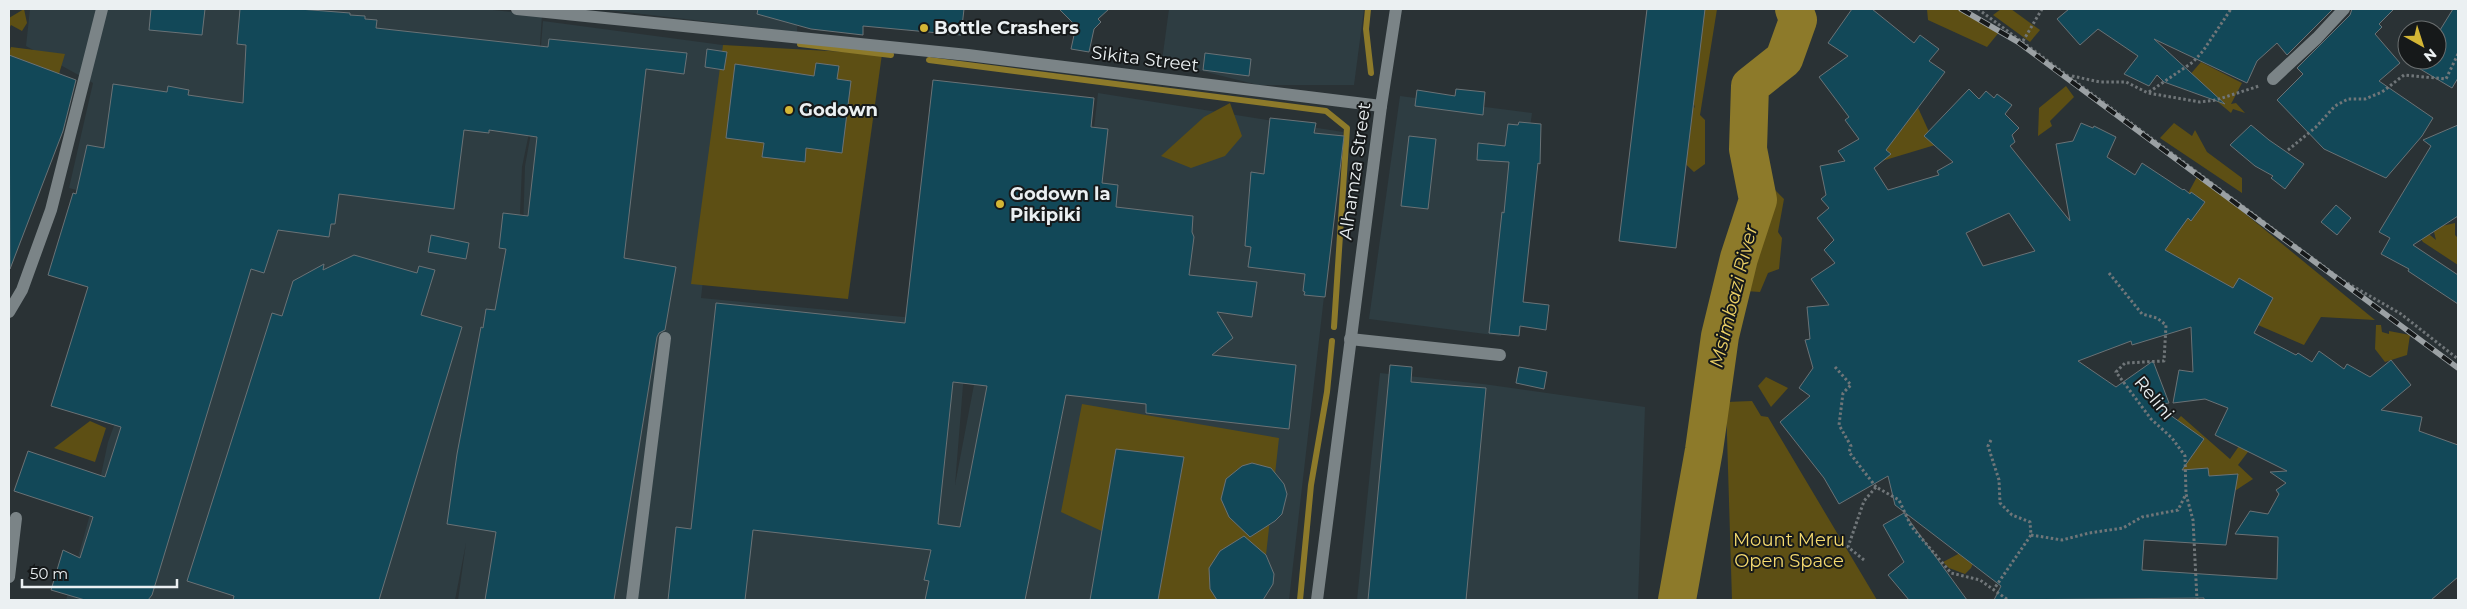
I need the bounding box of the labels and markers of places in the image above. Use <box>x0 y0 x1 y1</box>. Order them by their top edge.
place label: Bottle Crashers <box>934 17 1079 39</box>
marker: Bottle Crashers <box>918 22 930 34</box>
place label: Godown <box>799 99 878 121</box>
marker: Godown <box>783 104 795 116</box>
place label: Godown la Pikipiki <box>1010 183 1111 226</box>
marker: Godown la Pikipiki <box>994 198 1006 210</box>

